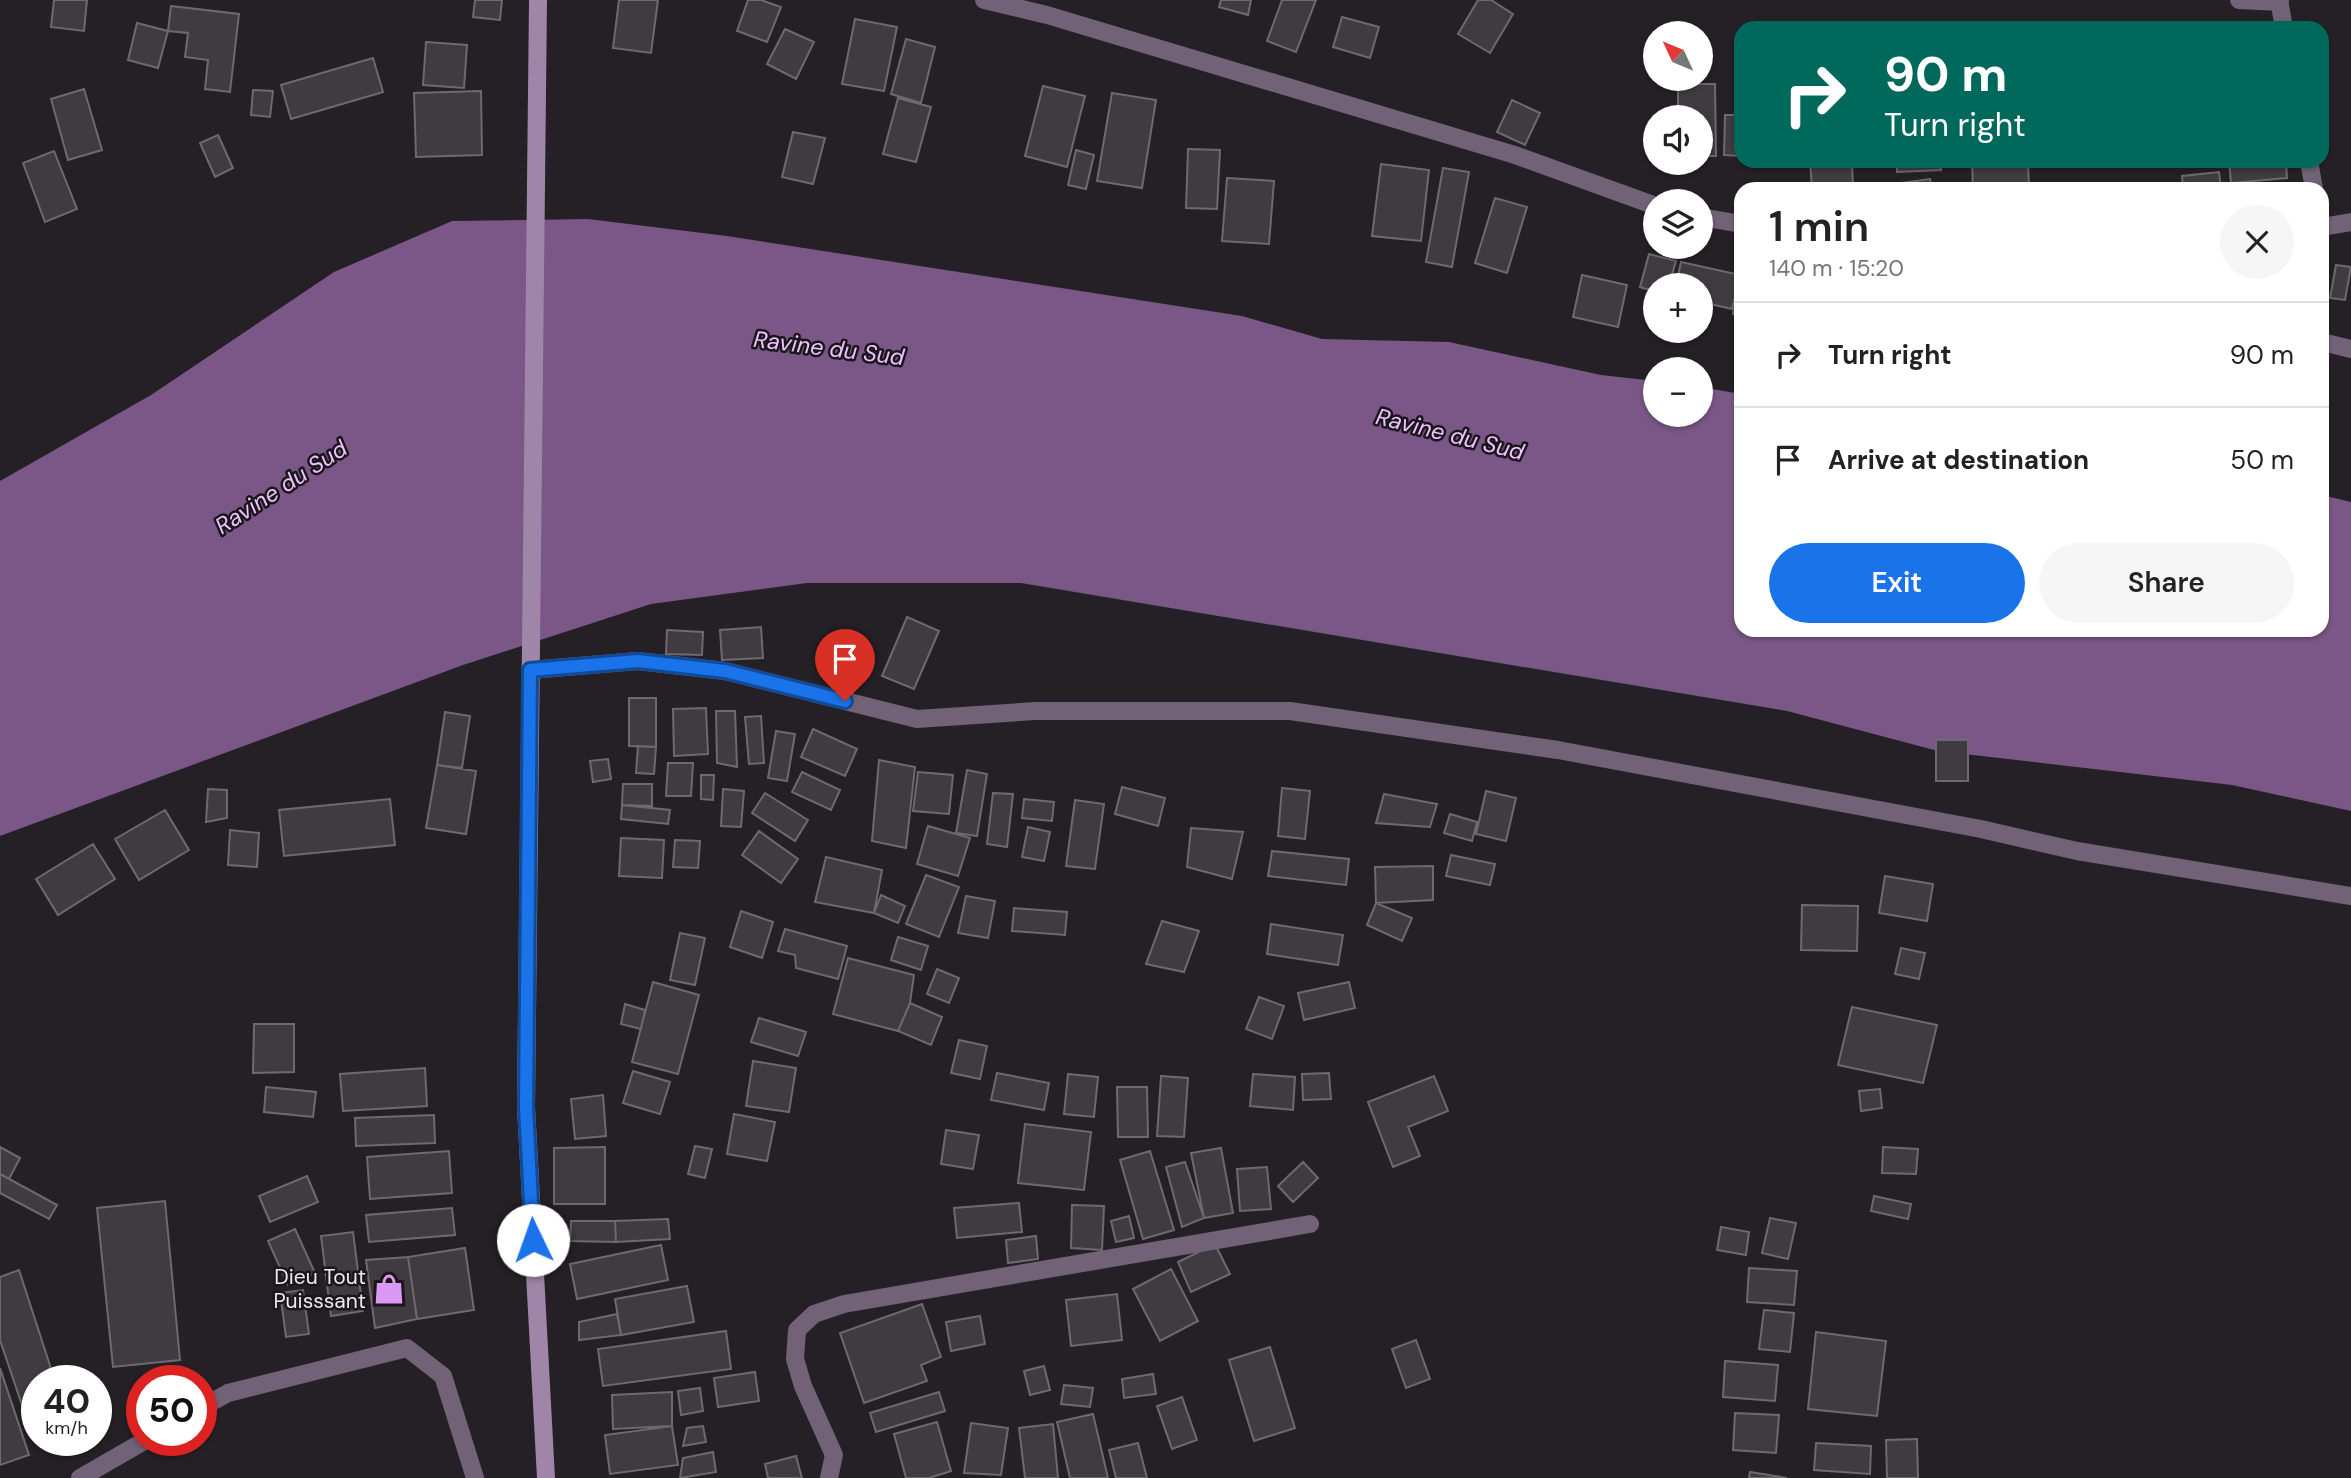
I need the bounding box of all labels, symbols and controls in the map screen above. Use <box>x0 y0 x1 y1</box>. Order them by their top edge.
north arrow <box>1643 21 1713 91</box>
map controls <box>1643 21 1713 427</box>
text: 90 m <box>1884 42 2007 106</box>
icon: right <box>1769 49 1860 140</box>
text: Turn right <box>1884 104 2026 146</box>
button: sound <box>1643 105 1713 175</box>
button: layers <box>1643 189 1713 259</box>
text: 1 min <box>1769 199 1869 254</box>
button: close <box>2220 205 2294 279</box>
text: 140 m · 15:20 <box>1769 253 1904 283</box>
button: + <box>1643 273 1713 343</box>
water label: Ravine du Sud <box>752 324 907 372</box>
icon: right <box>1769 336 1807 374</box>
text: Turn right <box>1828 338 1952 372</box>
text: 90 m <box>2230 338 2294 372</box>
button: − <box>1643 357 1713 427</box>
water label: Ravine du Sud <box>1373 401 1528 467</box>
water label: Ravine du Sud <box>209 433 353 541</box>
icon: arrive <box>1769 441 1807 479</box>
text: Arrive at destination <box>1828 443 2089 477</box>
text: 50 m <box>2230 443 2294 477</box>
button: Exit <box>1769 543 2025 623</box>
button: Share <box>2039 543 2294 623</box>
pin <box>815 629 875 701</box>
icon: arrive <box>826 640 864 678</box>
position arrow <box>496 1203 570 1277</box>
place label: Dieu Tout Puisssant <box>273 1263 366 1315</box>
shop icon: Dieu Tout Puisssant <box>372 1272 406 1306</box>
speed limit sign: 50 <box>126 1365 217 1456</box>
text: 40 <box>43 1378 90 1424</box>
text: km/h <box>45 1416 88 1440</box>

